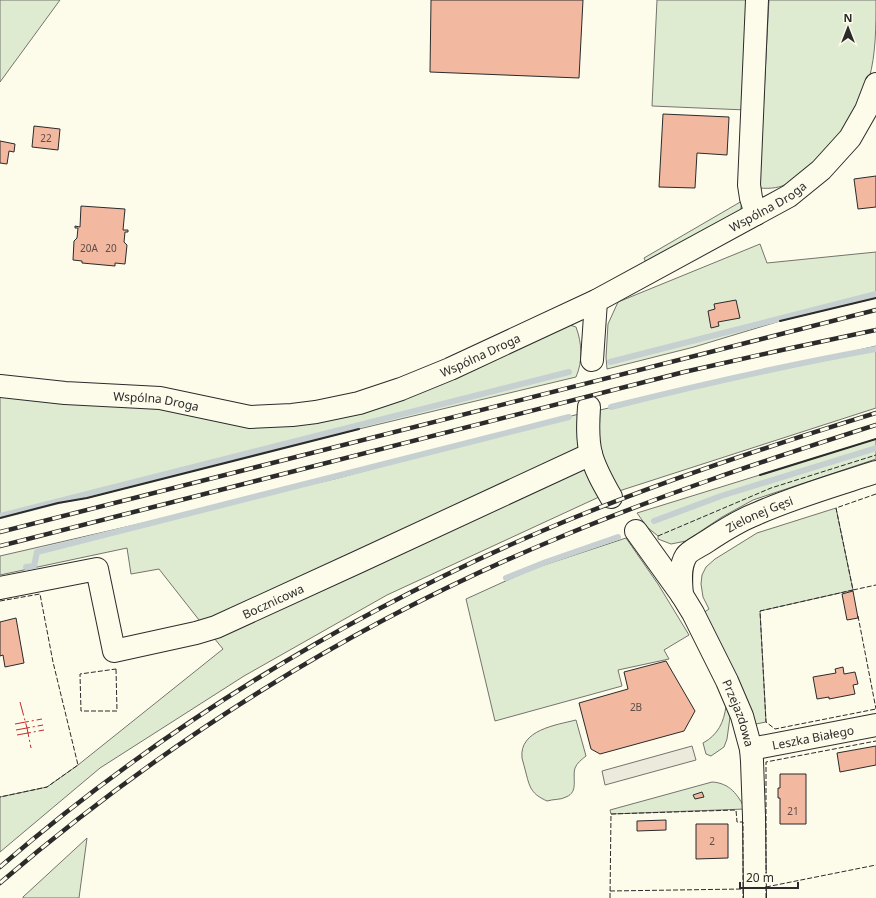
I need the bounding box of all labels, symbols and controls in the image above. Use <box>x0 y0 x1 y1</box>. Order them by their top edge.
north arrow <box>828 8 868 48</box>
text: N <box>844 10 852 25</box>
house number: 22 <box>40 131 52 145</box>
street label: Wspólna Droga <box>726 177 810 235</box>
house number: 20A <box>80 241 99 255</box>
house number: 20 <box>105 241 117 255</box>
street label: Wspólna Droga <box>437 329 523 381</box>
street label: Wspólna Droga <box>113 387 201 415</box>
street label: Zielonej Gęsi <box>722 491 795 536</box>
street label: Bocznicowa <box>239 579 306 622</box>
street label: Przejazdowa <box>719 676 758 748</box>
house number: 2B <box>630 700 642 714</box>
street label: Leszka Białego <box>771 721 855 753</box>
house number: 21 <box>787 804 799 818</box>
house number: 2 <box>709 834 715 848</box>
scale bar <box>740 864 798 890</box>
text: 20 m <box>746 869 774 886</box>

